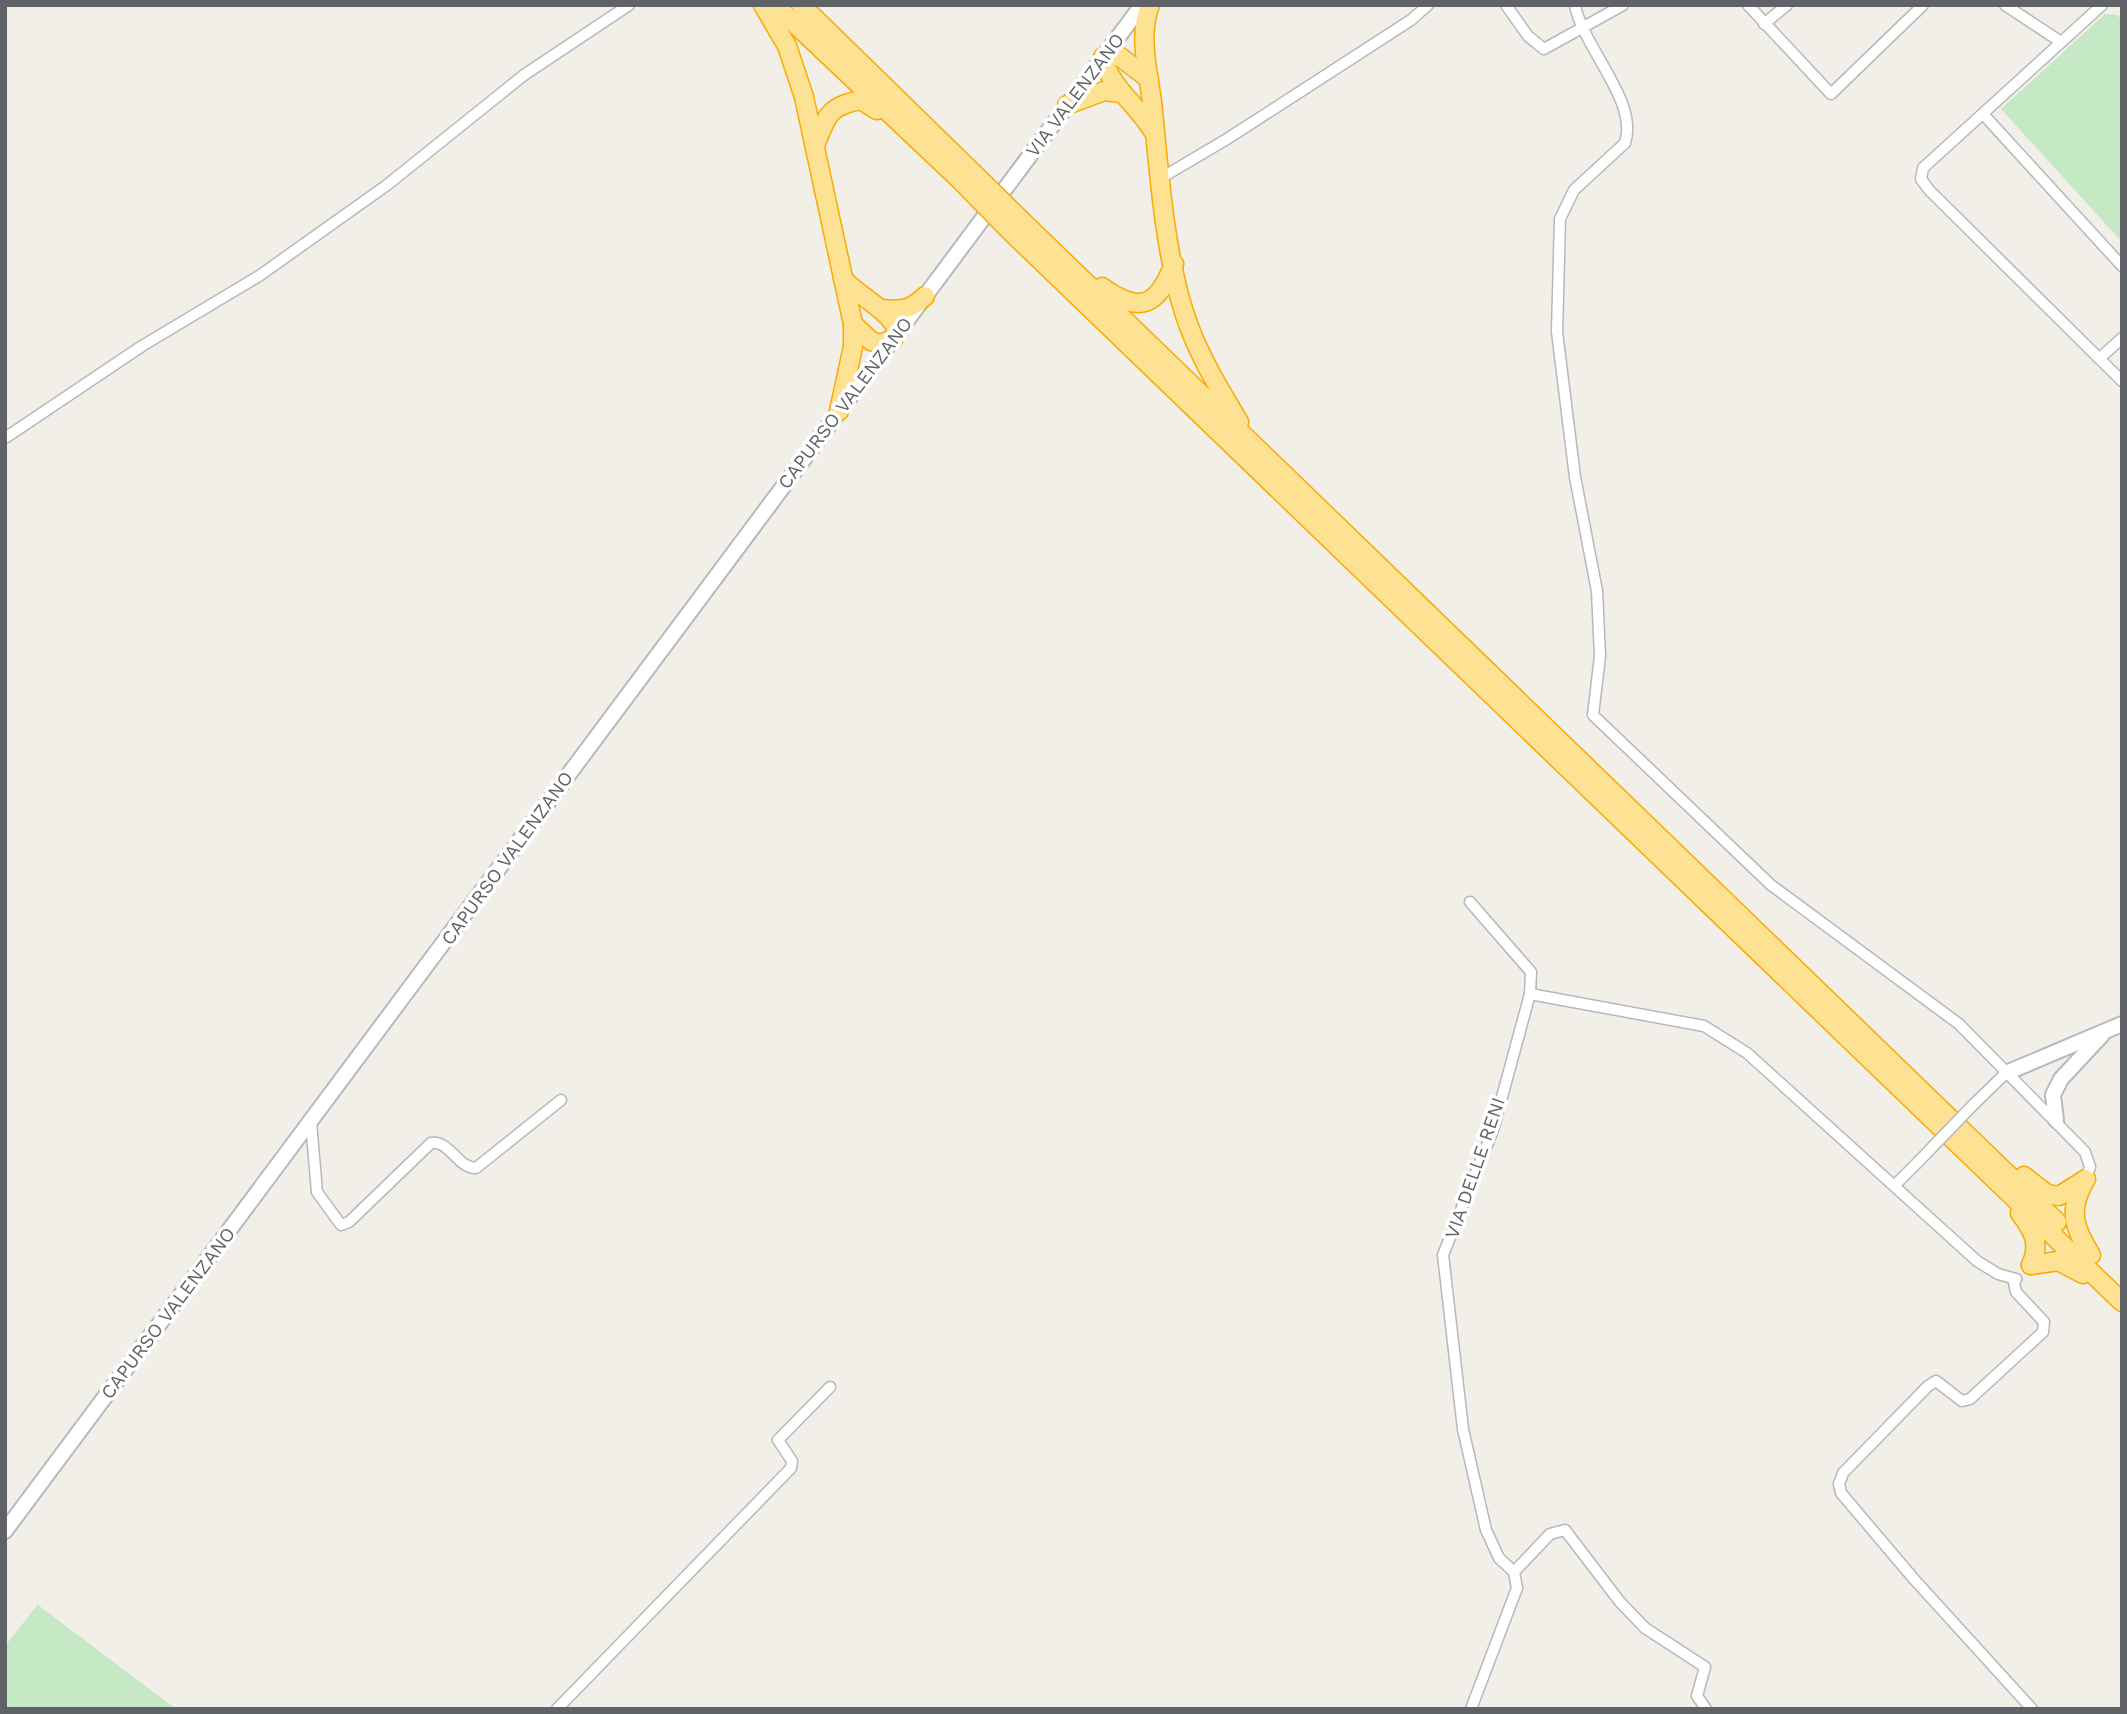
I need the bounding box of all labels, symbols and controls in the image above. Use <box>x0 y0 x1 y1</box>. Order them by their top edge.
street label: VIA VALENZANO <box>1021 28 1129 162</box>
street label: CAPURSO VALENZANO <box>773 313 917 493</box>
street label: CAPURSO VALENZANO <box>436 767 578 949</box>
street label: VIA DELLE RENI <box>1440 1094 1510 1242</box>
street label: CAPURSO VALENZANO <box>96 1223 240 1403</box>

